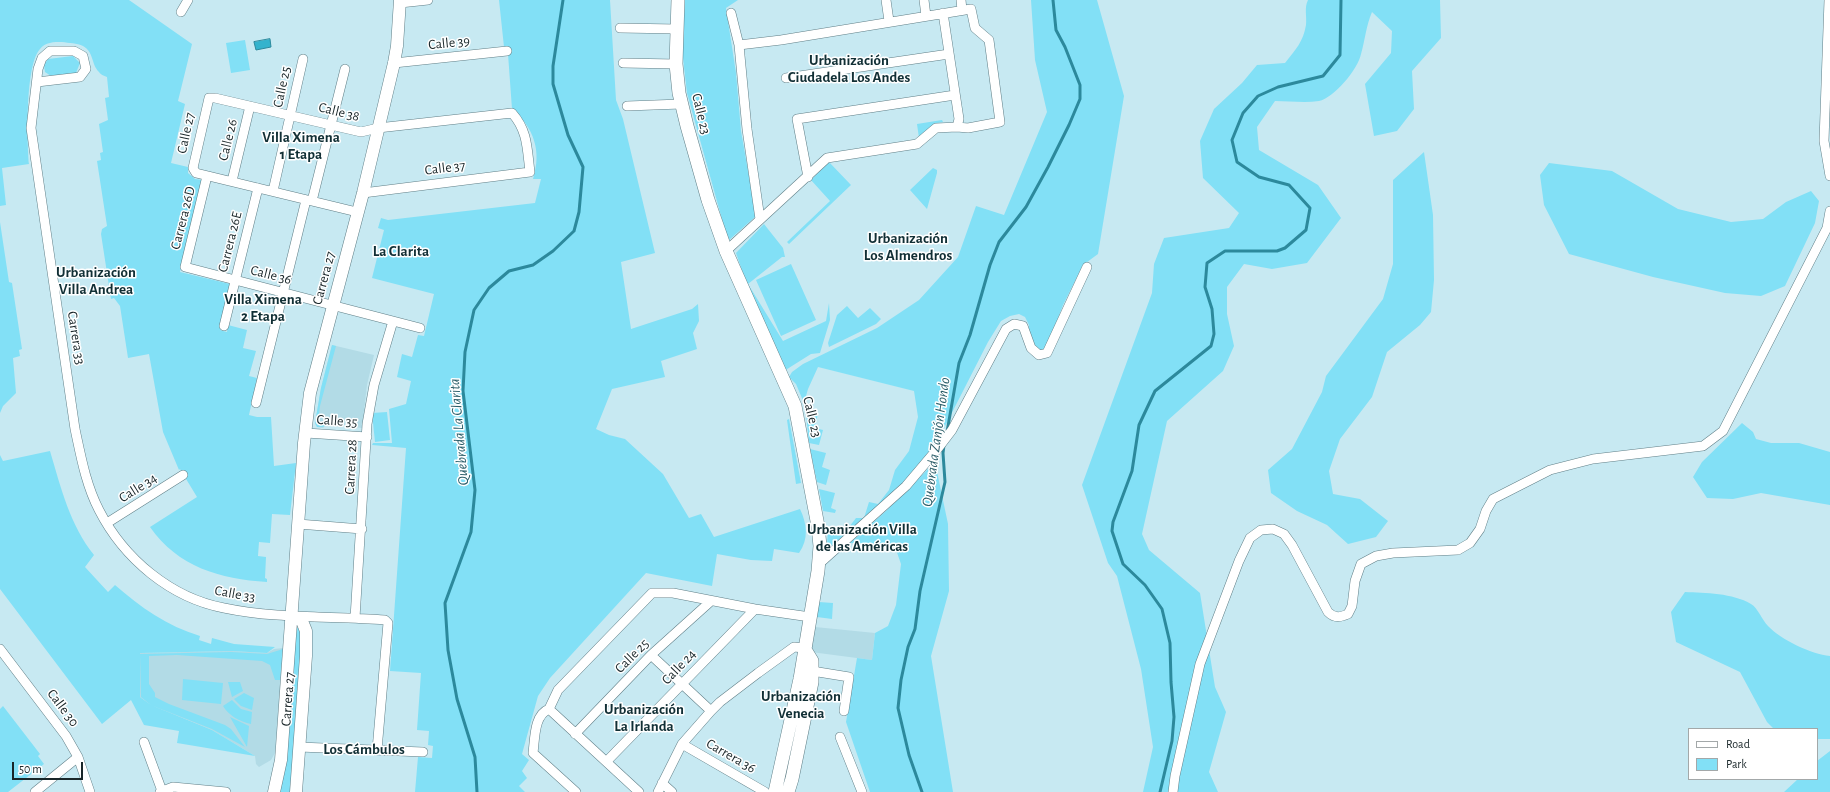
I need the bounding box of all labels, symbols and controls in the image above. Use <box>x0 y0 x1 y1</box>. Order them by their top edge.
street label: Calle 39 <box>427 32 471 54</box>
district label: Urbanización Ciudadela Los Andes <box>788 51 910 86</box>
street label: Calle 25 <box>269 65 295 109</box>
street label: Calle 23 <box>688 92 714 136</box>
street label: Calle 38 <box>317 99 361 125</box>
street label: Calle 27 <box>173 111 199 155</box>
street label: Calle 26 <box>215 117 241 163</box>
district label: Villa Ximena 1 Etapa <box>262 128 340 163</box>
street label: Calle 37 <box>424 157 466 179</box>
street label: Carrera 26D <box>167 185 199 251</box>
street label: Carrera 26E <box>214 210 246 274</box>
district label: Urbanización Los Almendros <box>864 229 952 264</box>
district label: La Clarita <box>373 242 429 260</box>
street label: Carrera 27 <box>309 250 339 306</box>
street label: Calle 36 <box>249 262 293 288</box>
district label: Urbanización Villa Andrea <box>56 263 136 298</box>
district label: Villa Ximena 2 Etapa <box>224 290 302 325</box>
street label: Carrera 33 <box>63 310 89 366</box>
water label: Quebrada Zanjón Hondo <box>918 376 954 508</box>
water label: Quebrada La Clarita <box>445 378 473 486</box>
street label: Calle 23 <box>799 395 825 439</box>
street label: Calle 35 <box>316 411 358 431</box>
street label: Carrera 28 <box>341 439 361 495</box>
street label: Calle 34 <box>116 470 160 506</box>
district label: Urbanización Villa de las Américas <box>807 520 917 555</box>
street label: Calle 33 <box>213 582 257 606</box>
street label: Calle 25 <box>611 635 653 677</box>
street label: Calle 24 <box>658 646 700 688</box>
street label: Carrera 27 <box>278 671 298 727</box>
street label: Calle 30 <box>43 686 83 730</box>
district label: Urbanización Venecia <box>761 687 841 722</box>
district label: Urbanización La Irlanda <box>604 700 684 735</box>
legend <box>1688 728 1818 780</box>
street label: Carrera 36 <box>703 735 759 777</box>
text: Road <box>1726 738 1750 750</box>
district label: Los Cámbulos <box>323 740 405 758</box>
scale bar <box>14 754 85 780</box>
text: Park <box>1726 758 1747 770</box>
text: 50 m <box>19 763 42 775</box>

